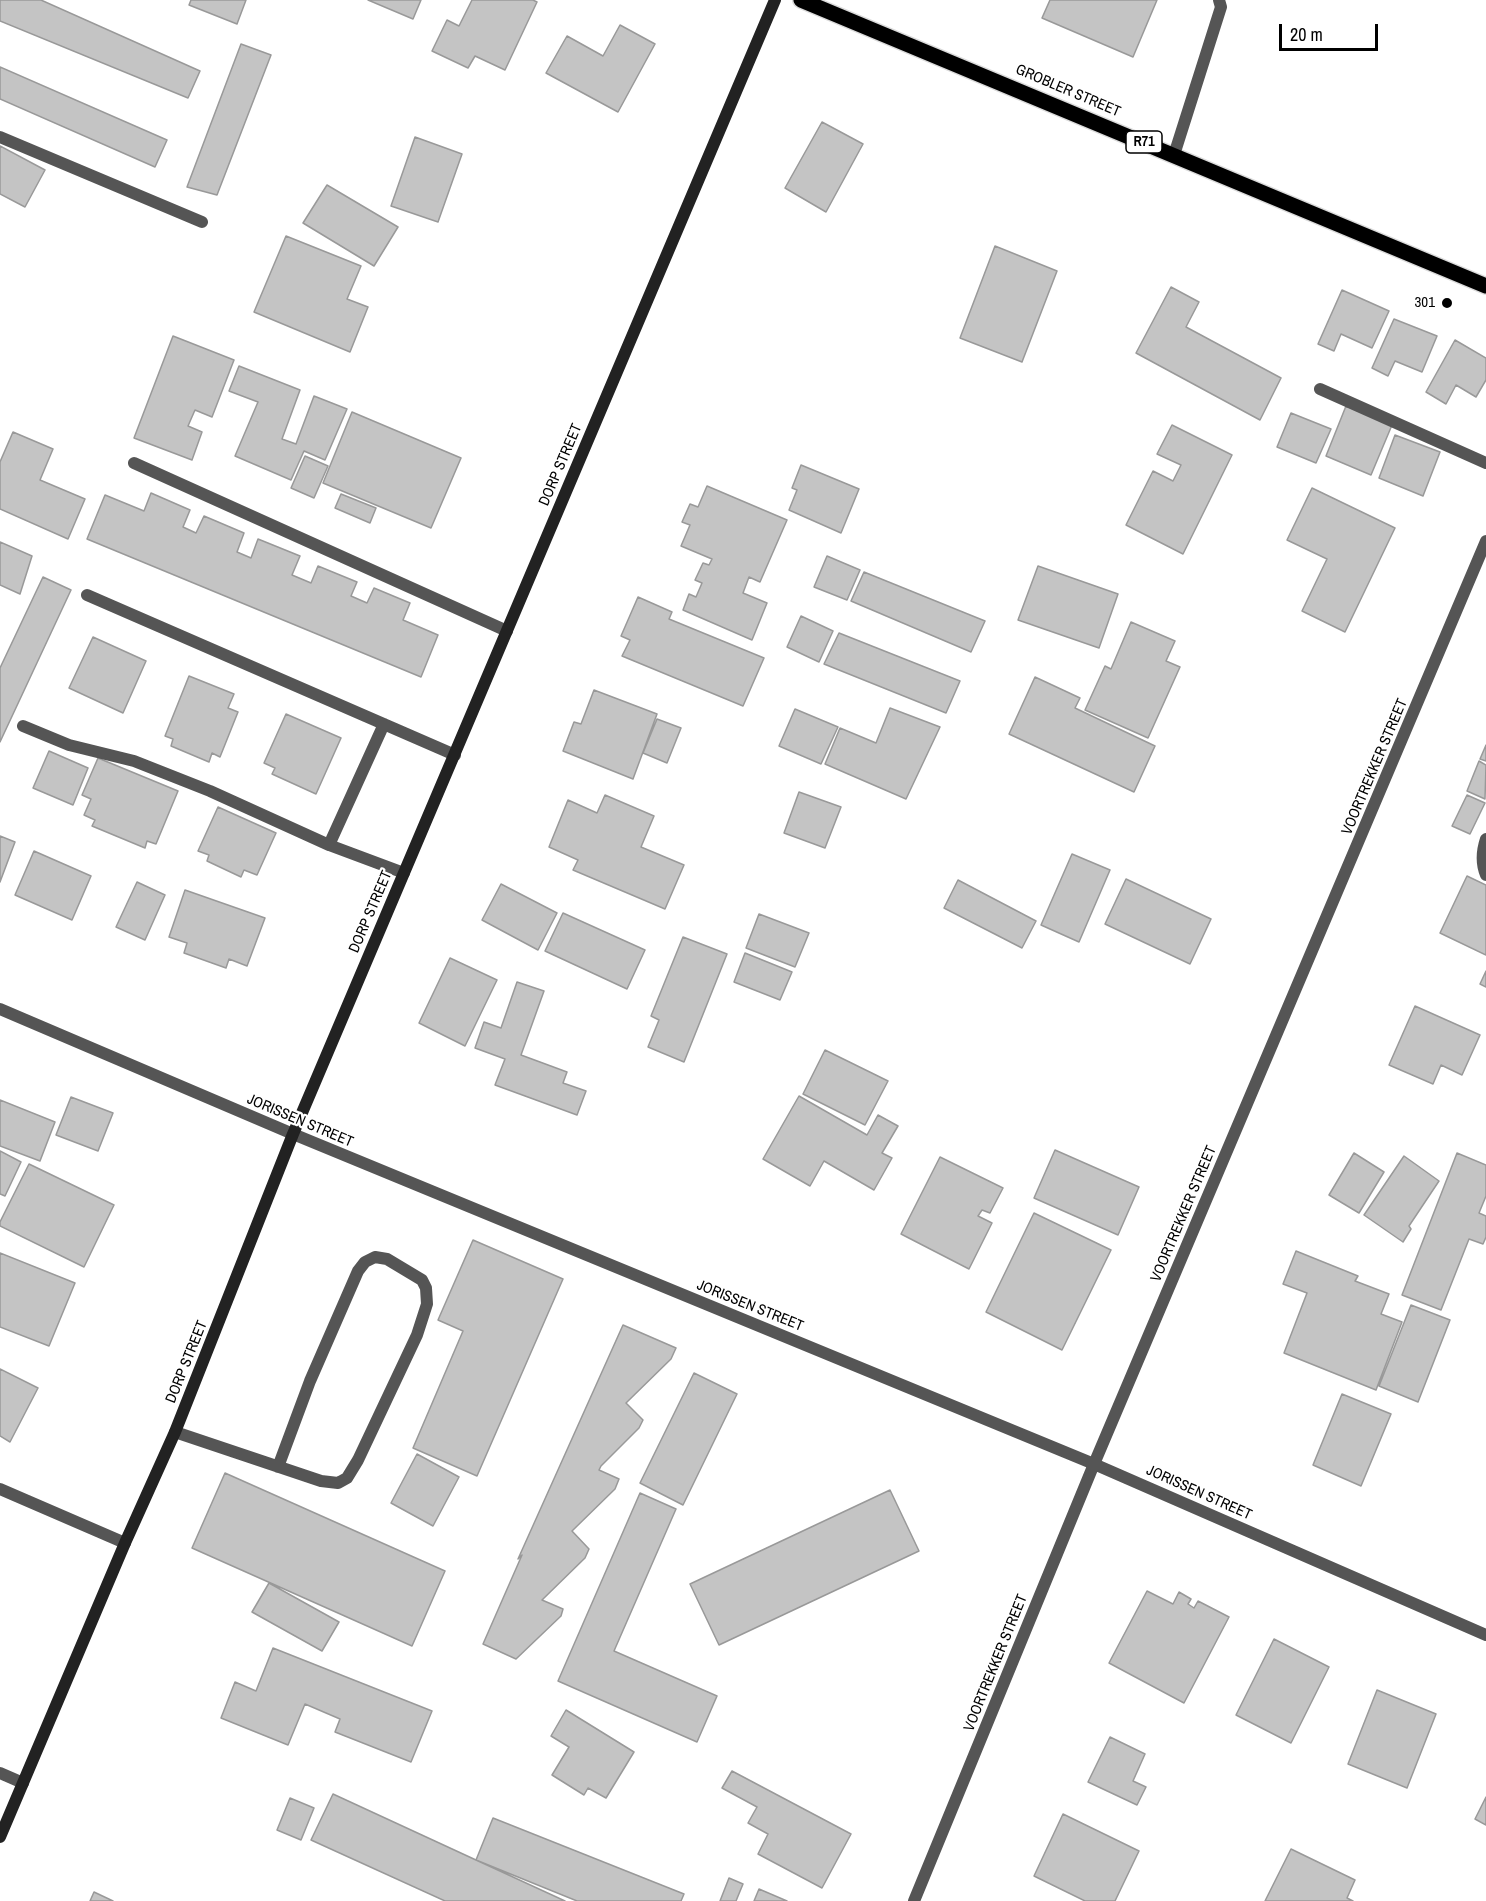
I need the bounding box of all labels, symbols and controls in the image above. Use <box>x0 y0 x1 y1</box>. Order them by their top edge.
scale bar <box>1282 12 1381 50</box>
text: 20 m <box>1290 22 1323 47</box>
street label: GROBLER STREET <box>1013 61 1123 121</box>
road number: R71 <box>1126 131 1162 153</box>
place label: 301 <box>1414 294 1435 312</box>
marker: 301 <box>1440 296 1454 310</box>
street label: DORP STREET <box>536 421 586 509</box>
street label: VOORTREKKER STREET <box>1338 696 1412 838</box>
street label: DORP STREET <box>346 868 396 956</box>
street label: JORISSEN STREET <box>244 1091 356 1151</box>
street label: VOORTREKKER STREET <box>1147 1143 1221 1285</box>
street label: JORISSEN STREET <box>694 1276 806 1336</box>
street label: DORP STREET <box>162 1318 212 1406</box>
street label: JORISSEN STREET <box>1144 1462 1254 1524</box>
street label: VOORTREKKER STREET <box>960 1592 1032 1734</box>

